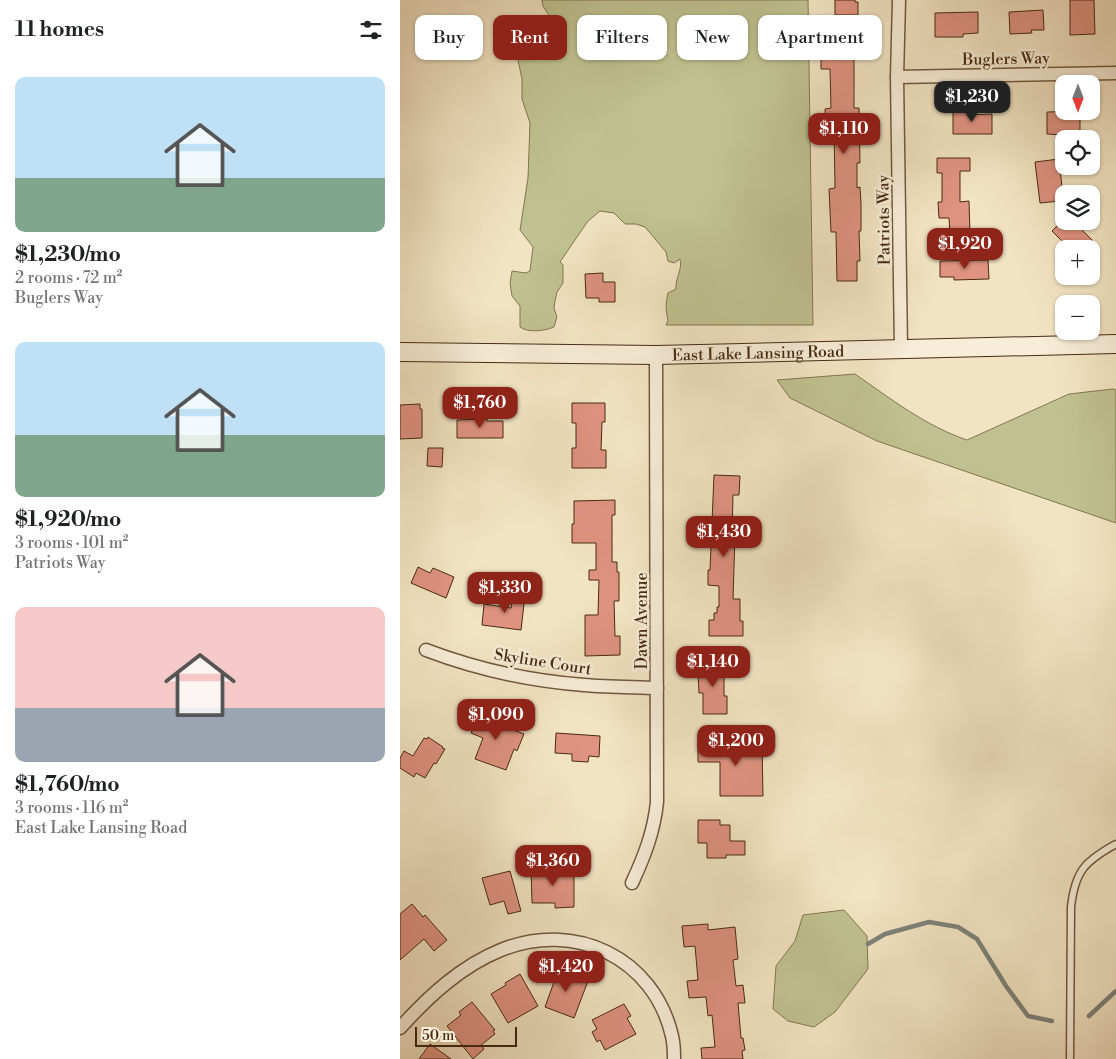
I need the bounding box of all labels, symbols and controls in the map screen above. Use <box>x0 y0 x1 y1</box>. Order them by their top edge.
chip: Buy <box>415 15 483 60</box>
chip: Rent <box>493 15 567 60</box>
chip: Filters <box>577 15 667 60</box>
chip: New <box>677 15 748 60</box>
chip: Apartment <box>758 15 882 60</box>
icon: filters <box>357 16 385 44</box>
text: 11 homes <box>15 17 104 43</box>
street label: Buglers Way <box>961 48 1050 70</box>
north arrow <box>1055 75 1100 120</box>
map controls <box>1055 75 1100 340</box>
pin: $1,230 <box>931 80 1013 123</box>
text: $1,230 <box>945 87 999 107</box>
icon: home <box>155 110 245 200</box>
pin: $1,110 <box>803 112 885 155</box>
text: $1,110 <box>819 119 869 139</box>
button: locate <box>1055 130 1100 175</box>
street label: Patriots Way <box>873 174 895 265</box>
button: layers <box>1055 185 1100 230</box>
pin: $1,920 <box>924 228 1006 270</box>
text: $1,920 <box>938 234 992 254</box>
button: + <box>1055 240 1100 285</box>
text: $1,230/mo <box>15 242 121 268</box>
text: 2 rooms · 72 m² <box>15 268 122 288</box>
text: Buglers Way <box>15 288 103 308</box>
button: − <box>1055 295 1100 340</box>
street label: East Lake Lansing Road <box>672 342 844 366</box>
icon: home <box>155 375 245 465</box>
pin: $1,760 <box>439 386 521 429</box>
text: $1,760 <box>454 393 506 413</box>
text: $1,920/mo <box>15 507 121 533</box>
pin: $1,430 <box>683 516 765 558</box>
text: $1,430 <box>697 522 751 542</box>
text: 3 rooms · 101 m² <box>15 533 128 553</box>
text: Patriots Way <box>15 553 105 573</box>
pin: $1,330 <box>464 572 546 614</box>
street label: Dawn Avenue <box>632 572 652 670</box>
text: $1,330 <box>478 578 532 598</box>
icon: home <box>155 640 245 730</box>
street label: Skyline Court <box>493 644 593 680</box>
pin: $1,140 <box>672 646 754 688</box>
text: $1,140 <box>687 652 739 672</box>
pin: $1,090 <box>455 698 537 741</box>
text: $1,090 <box>468 705 524 725</box>
pin: $1,200 <box>695 724 777 767</box>
text: $1,200 <box>708 731 764 751</box>
text: $1,760/mo <box>15 772 120 798</box>
text: 3 rooms · 116 m² <box>15 798 128 818</box>
text: East Lake Lansing Road <box>15 818 187 838</box>
pin: $1,360 <box>512 844 594 887</box>
text: $1,360 <box>526 851 580 871</box>
pin: $1,420 <box>525 950 607 993</box>
text: $1,420 <box>539 957 593 977</box>
scale bar <box>415 1024 518 1047</box>
text: 50 m <box>422 1027 454 1045</box>

